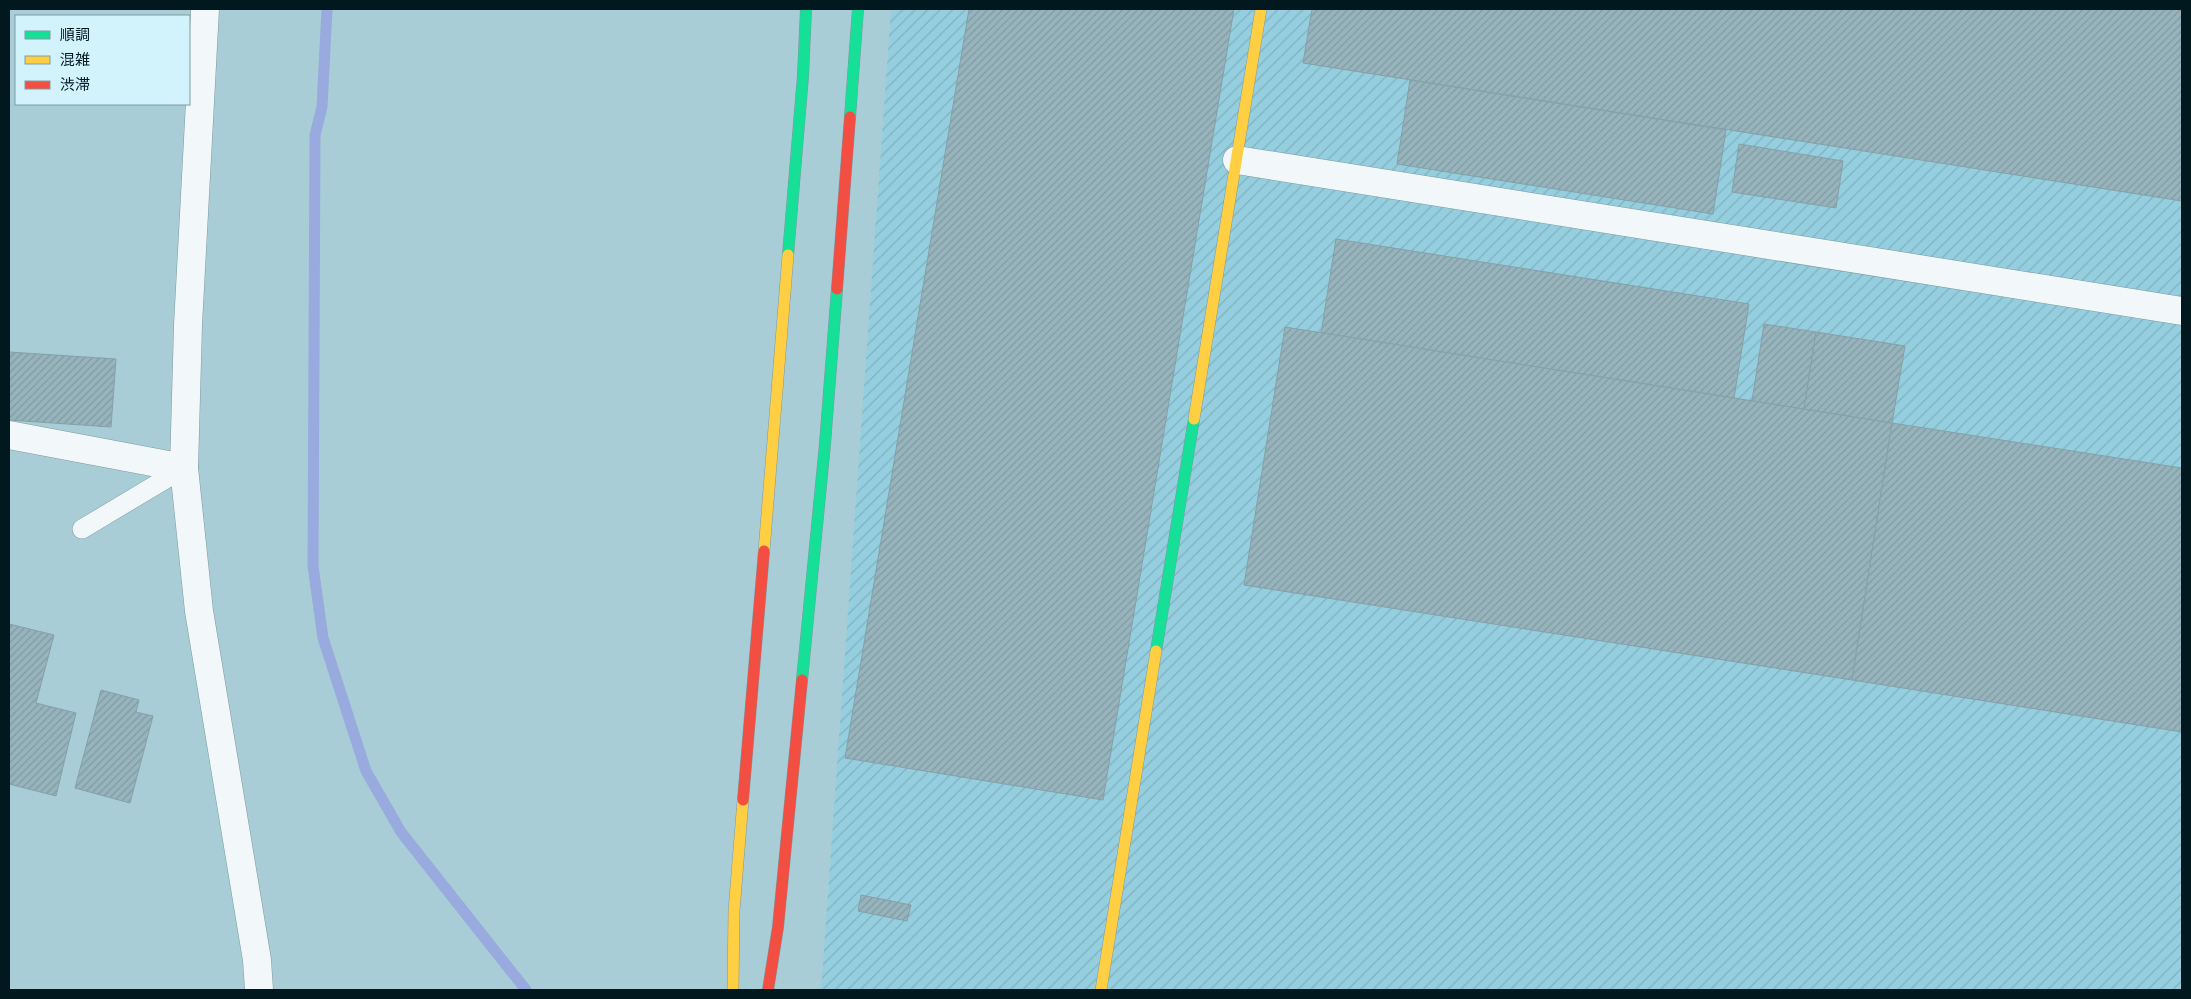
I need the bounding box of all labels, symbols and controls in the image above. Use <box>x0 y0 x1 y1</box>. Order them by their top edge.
legend <box>15 15 190 105</box>
text: 順調 <box>60 25 90 45</box>
text: 混雑 <box>60 50 90 70</box>
text: 渋滞 <box>60 75 90 95</box>

